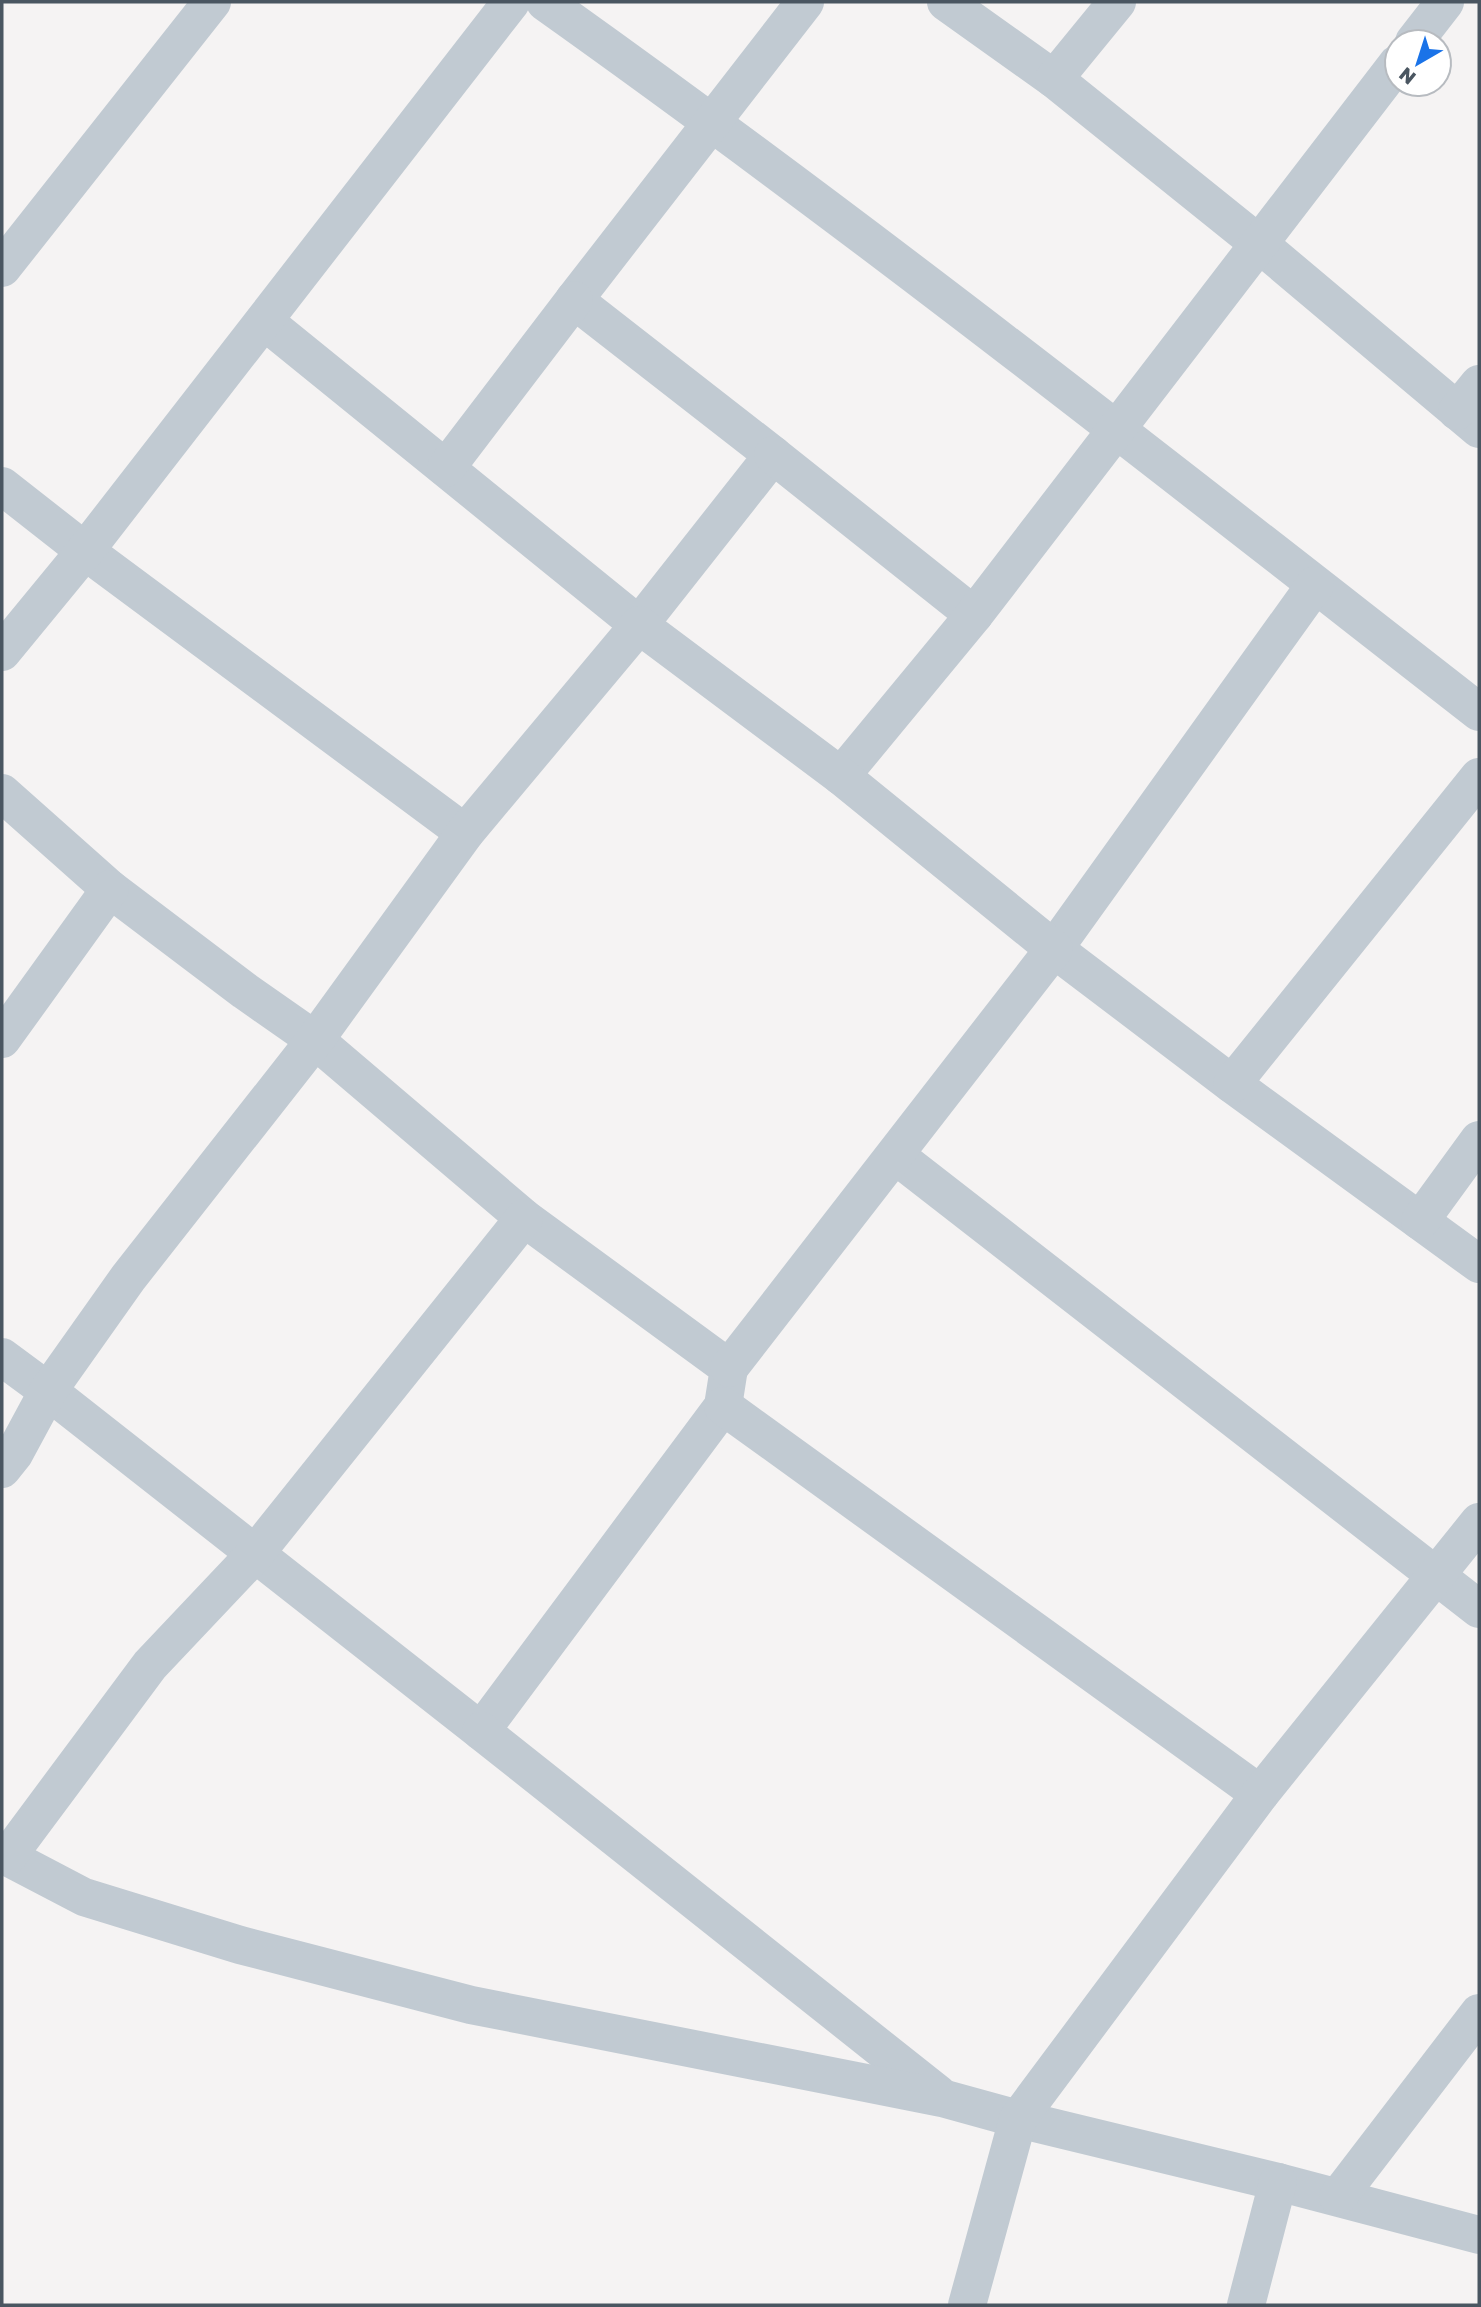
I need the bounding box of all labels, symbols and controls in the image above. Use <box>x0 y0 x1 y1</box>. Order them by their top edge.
north arrow <box>1383 28 1453 98</box>
text: N <box>1394 63 1420 90</box>

